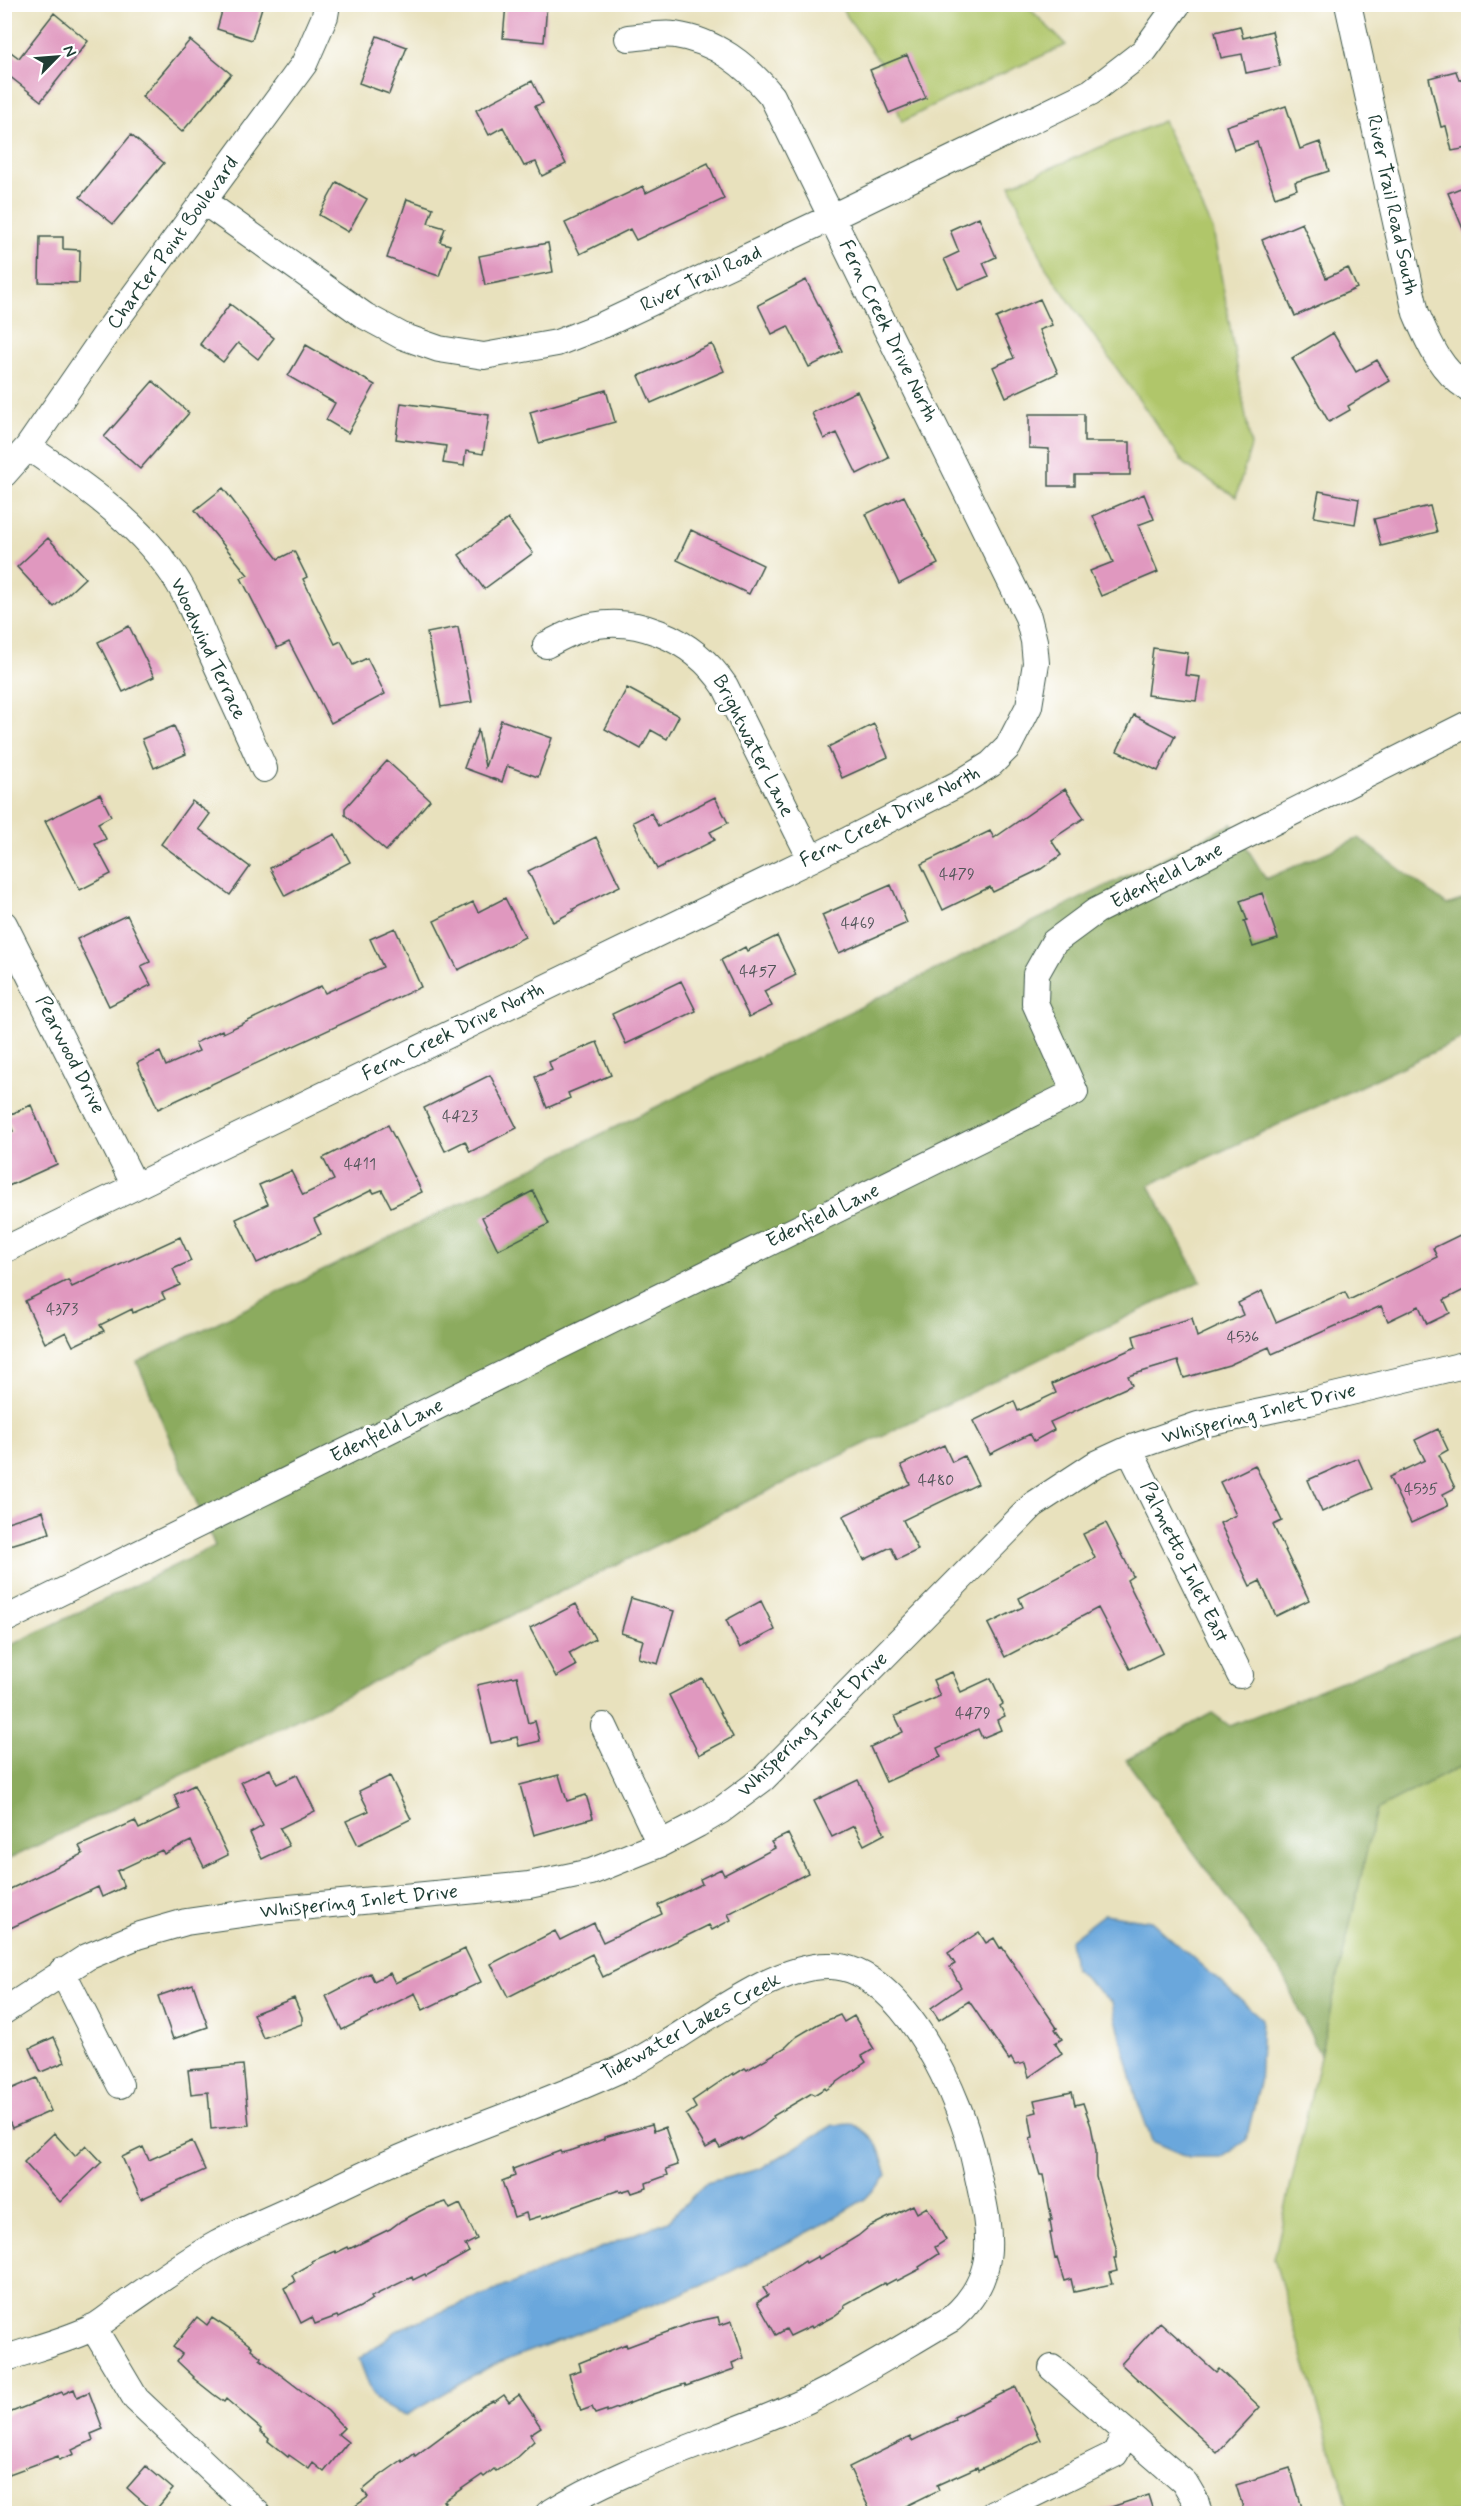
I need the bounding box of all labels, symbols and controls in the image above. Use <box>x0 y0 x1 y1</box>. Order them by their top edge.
north arrow <box>27 27 87 87</box>
text: N <box>57 42 81 61</box>
street label: River Trail Road South <box>1360 112 1424 298</box>
street label: Charter Point Boulevard <box>101 151 245 335</box>
street label: Fern Creek Drive North <box>832 235 944 427</box>
street label: River Trail Road <box>636 239 766 319</box>
street label: Woodwind Terrace <box>163 574 253 724</box>
street label: Brightwater Lane <box>705 670 801 822</box>
street label: Fern Creek Drive North <box>795 760 985 874</box>
street label: Edenfield Lane <box>1106 836 1228 916</box>
house number: 4479 <box>939 864 975 885</box>
house number: 4469 <box>841 913 875 934</box>
house number: 4457 <box>739 961 777 982</box>
street label: Fern Creek Drive North <box>357 976 549 1088</box>
street label: Pearwood Drive <box>29 991 111 1119</box>
house number: 4423 <box>442 1106 478 1127</box>
house number: 4411 <box>344 1154 376 1175</box>
street label: Edenfield Lane <box>762 1177 884 1255</box>
house number: 4373 <box>46 1299 78 1320</box>
house number: 4536 <box>1227 1327 1259 1348</box>
street label: Whispering Inlet Drive <box>1159 1377 1359 1451</box>
street label: Edenfield Lane <box>326 1392 448 1470</box>
house number: 4480 <box>918 1470 954 1491</box>
street label: Palmetto Inlet East <box>1133 1477 1235 1647</box>
house number: 4535 <box>1404 1479 1438 1500</box>
street label: Whispering Inlet Drive <box>732 1646 894 1804</box>
house number: 4479 <box>955 1703 991 1724</box>
street label: Whispering Inlet Drive <box>259 1878 459 1926</box>
street label: Tidewater Lakes Creek <box>596 1966 786 2088</box>

